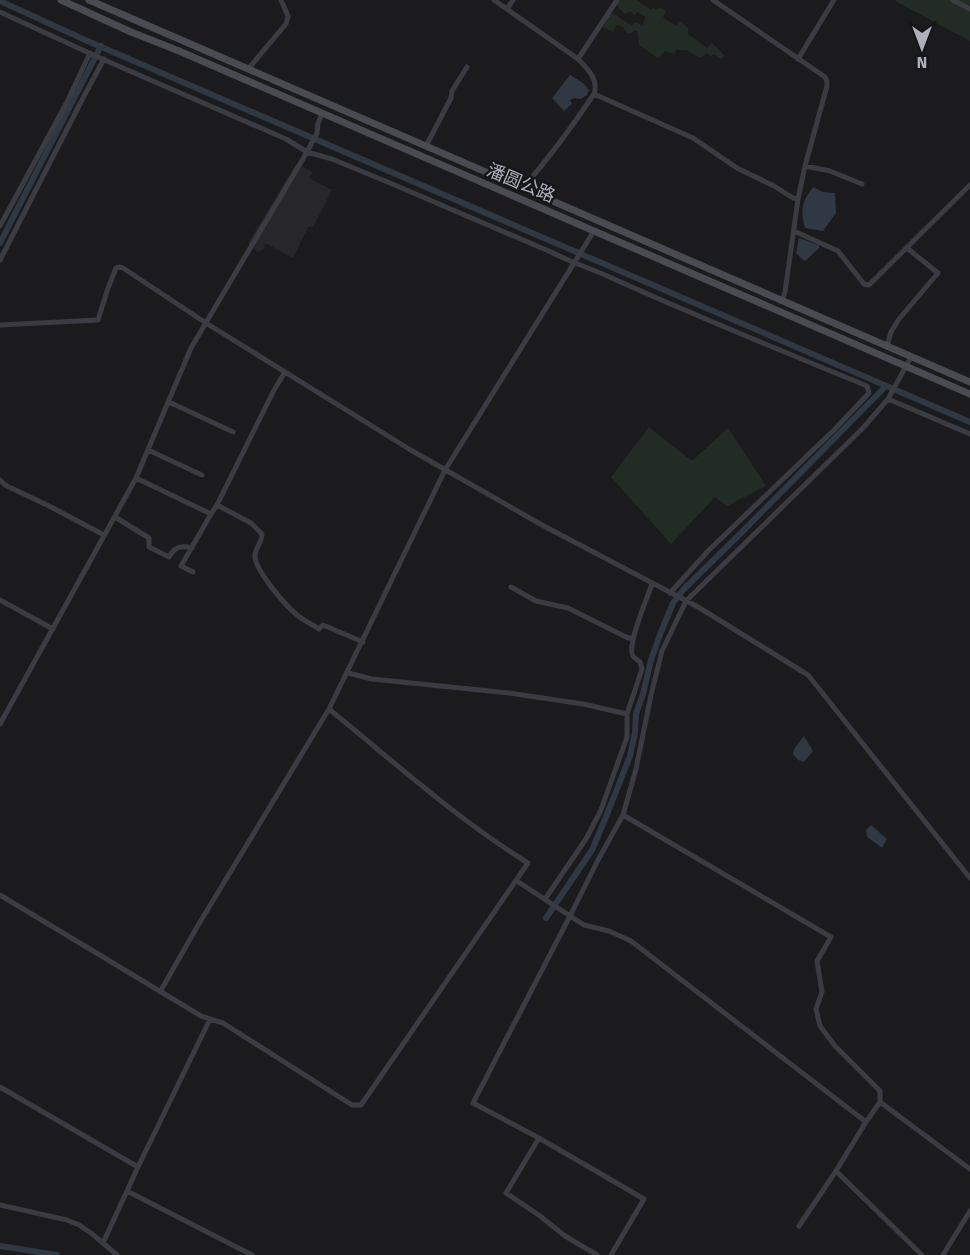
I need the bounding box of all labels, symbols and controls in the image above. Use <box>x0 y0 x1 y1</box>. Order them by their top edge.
north arrow <box>892 18 952 78</box>
text: N <box>917 53 927 72</box>
street label: 潘圆公路 <box>484 159 558 207</box>

